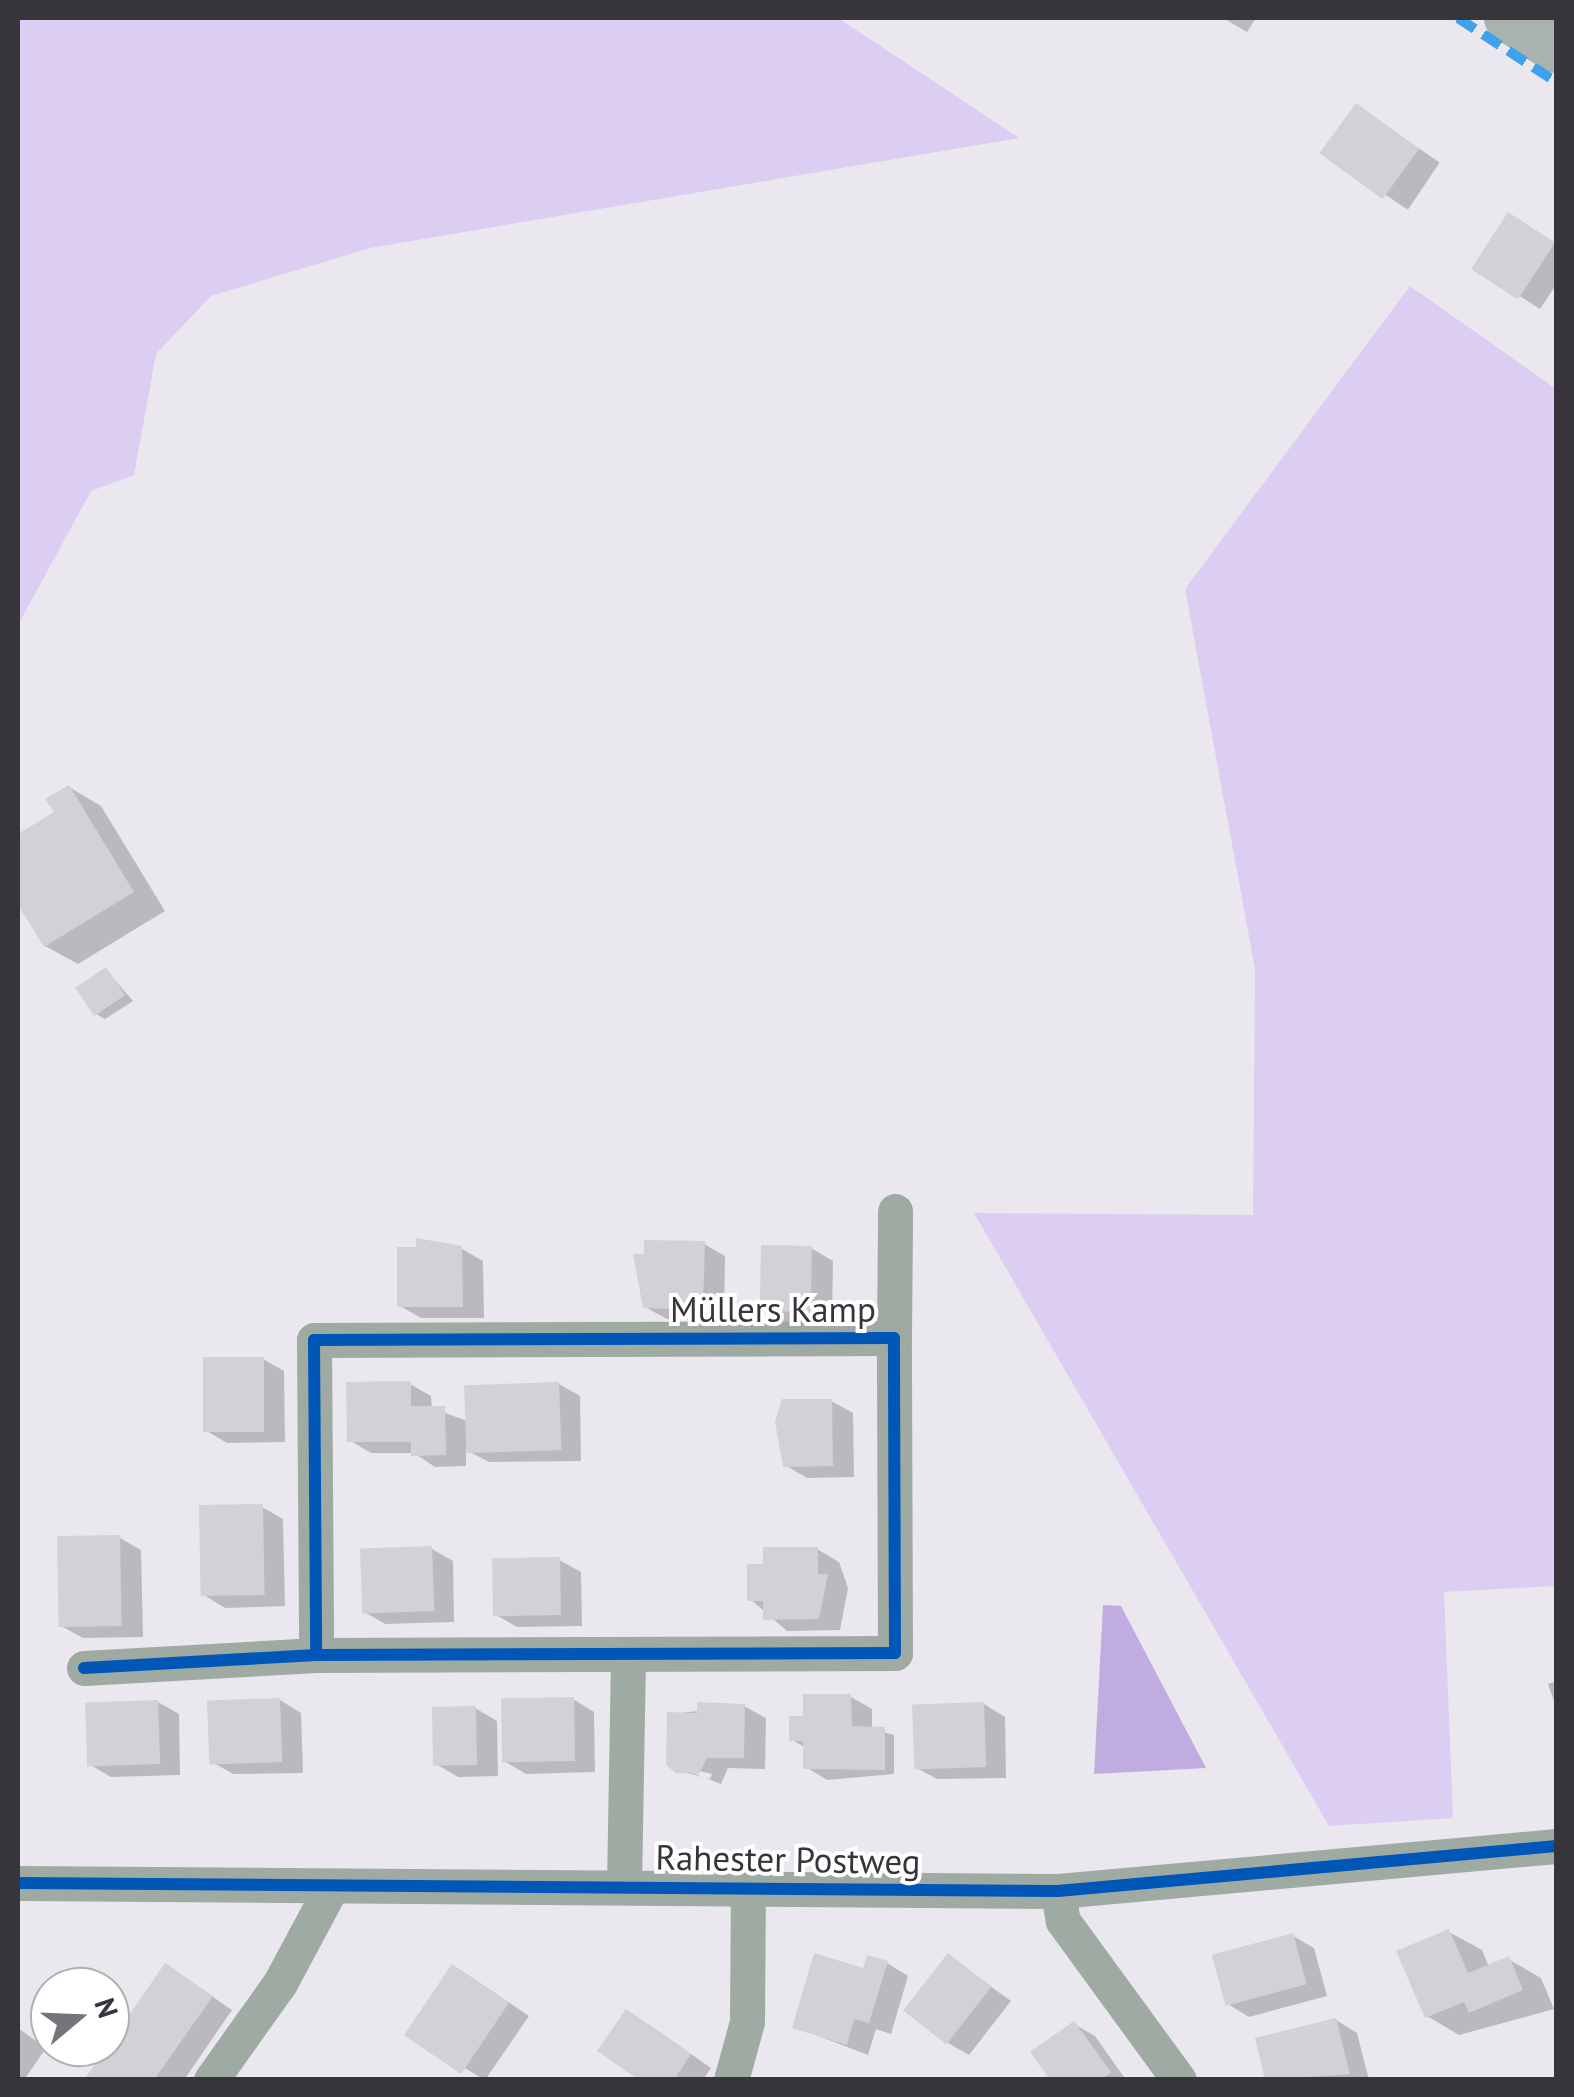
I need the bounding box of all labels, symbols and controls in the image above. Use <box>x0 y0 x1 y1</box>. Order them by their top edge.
street label: Müllers Kamp <box>670 1288 876 1330</box>
street label: Rahester Postweg <box>655 1836 921 1882</box>
north arrow <box>30 1967 130 2067</box>
text: N <box>86 1993 127 2022</box>

